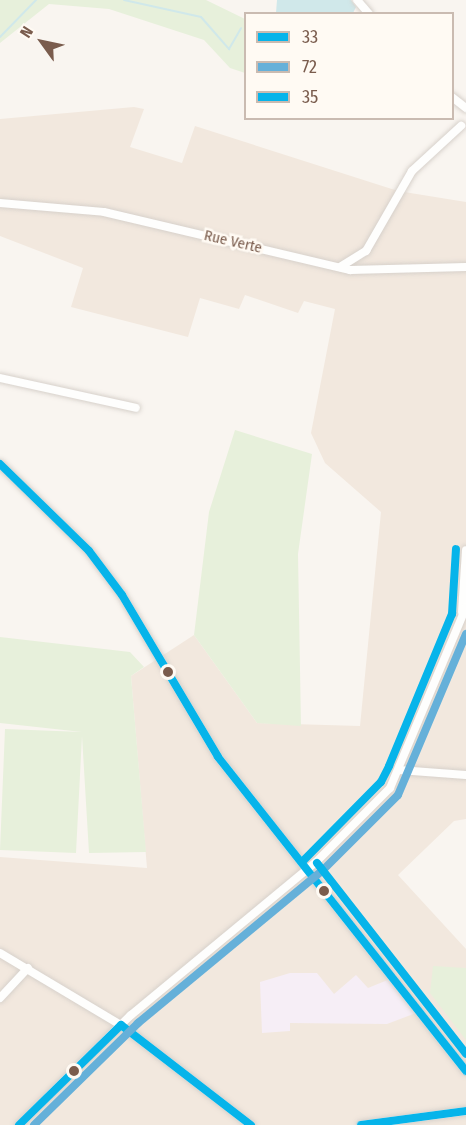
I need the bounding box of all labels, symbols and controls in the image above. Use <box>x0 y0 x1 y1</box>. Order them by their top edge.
north arrow <box>12 12 72 72</box>
legend <box>244 12 454 120</box>
text: N <box>16 23 37 41</box>
text: 33 <box>302 26 318 48</box>
text: 72 <box>302 56 317 78</box>
text: 35 <box>302 86 318 108</box>
street label: Rue Verte <box>202 227 264 257</box>
unlabelled marker <box>162 666 174 678</box>
unlabelled marker <box>318 885 330 897</box>
unlabelled marker <box>68 1065 80 1077</box>

